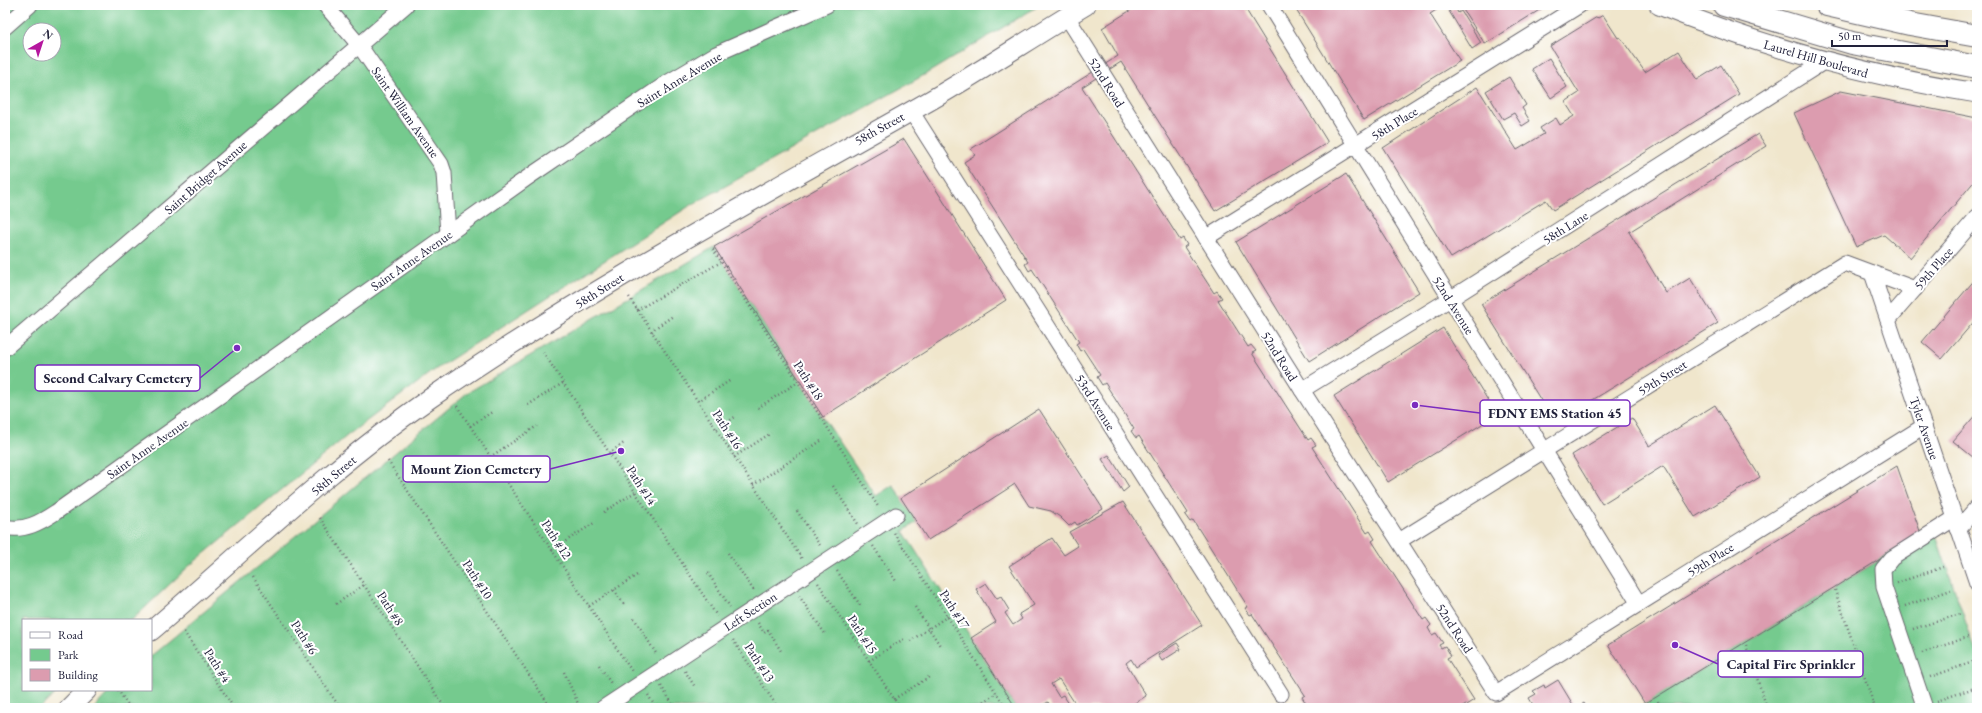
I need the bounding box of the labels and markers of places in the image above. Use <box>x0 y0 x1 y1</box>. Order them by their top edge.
callout: Second Calvary Cemetery <box>35 365 200 391</box>
callout: FDNY EMS Station 45 <box>1480 400 1630 426</box>
callout: Mount Zion Cemetery <box>403 456 550 482</box>
callout: Capital Fire Sprinkler <box>1718 651 1863 677</box>

